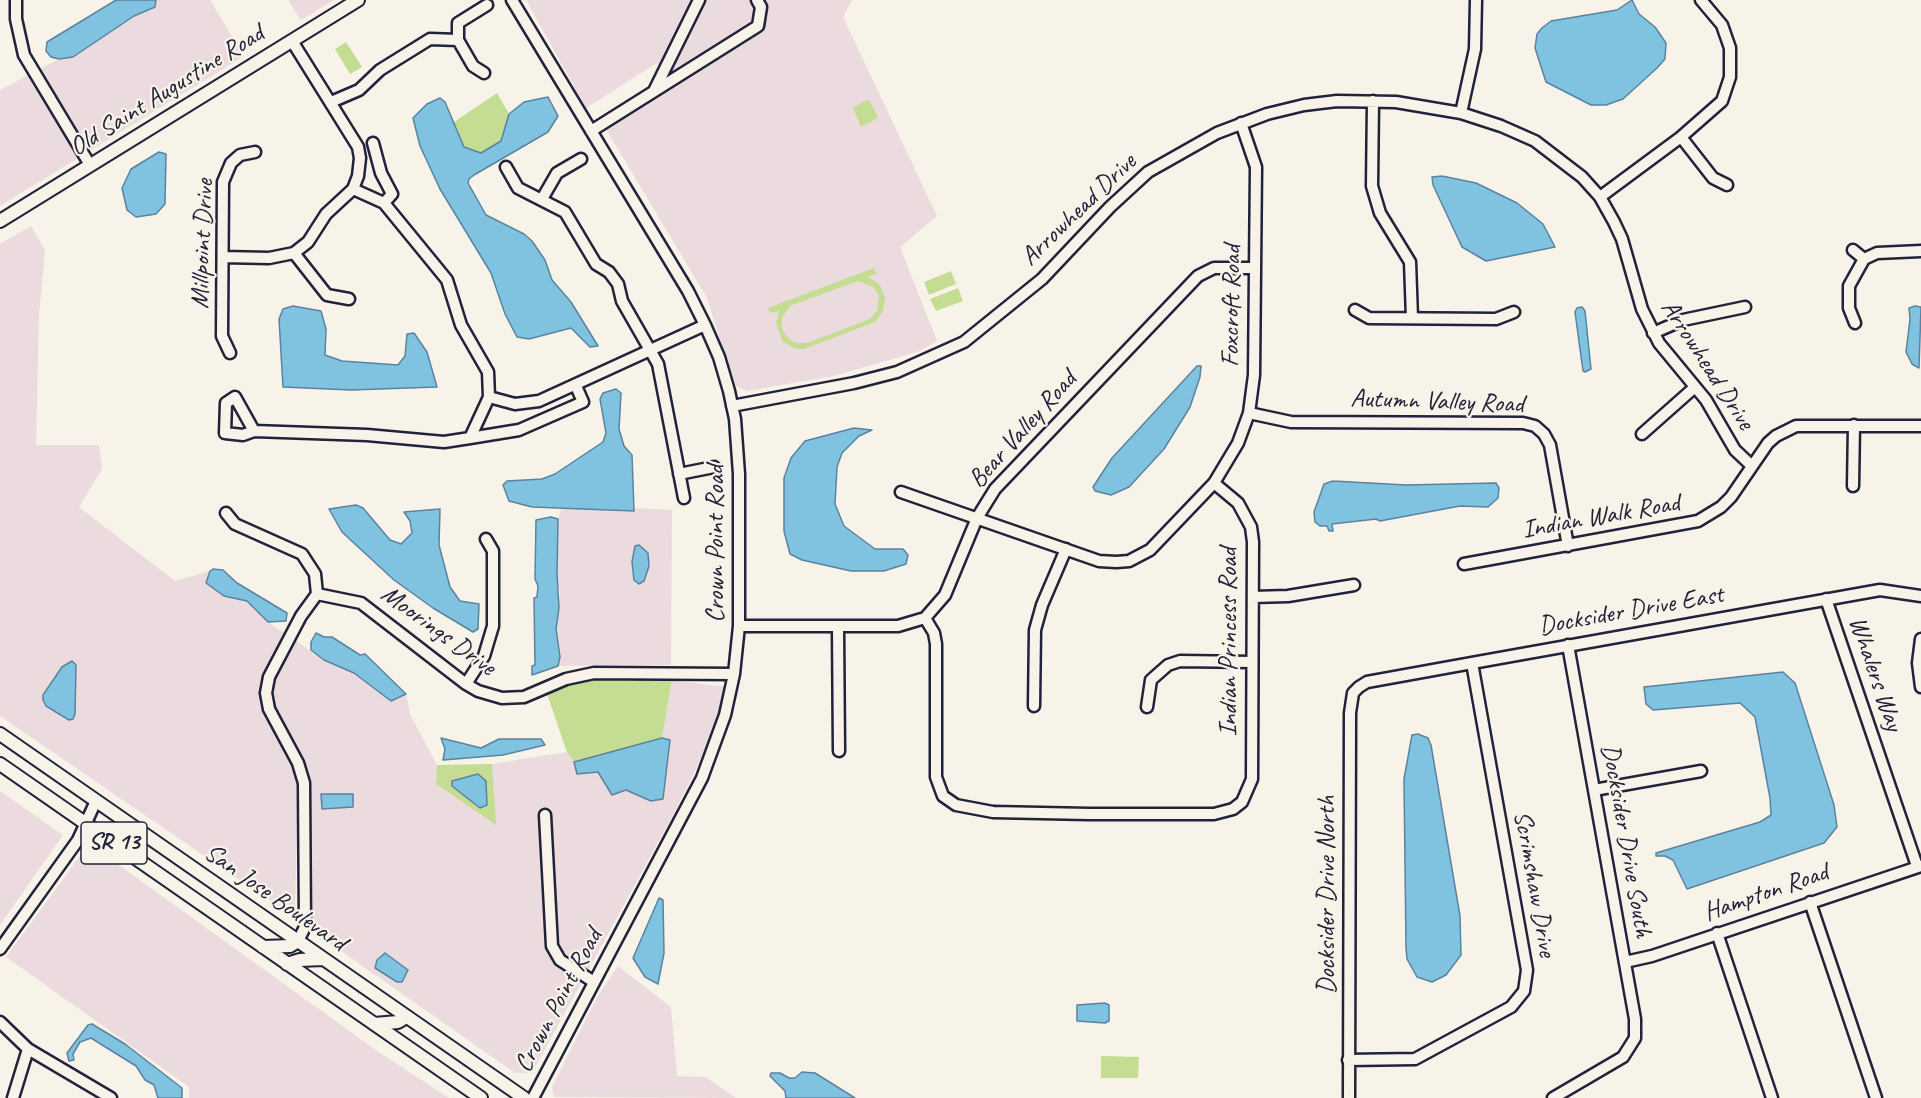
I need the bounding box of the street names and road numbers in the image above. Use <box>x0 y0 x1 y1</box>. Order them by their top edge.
street label: Old Saint Augustine Road <box>64 19 270 163</box>
street label: Arrowhead Drive <box>1015 147 1143 273</box>
street label: Millpoint Drive <box>185 179 221 309</box>
street label: Foxcroft Road <box>1215 245 1249 367</box>
street label: Arrowhead Drive <box>1653 294 1761 436</box>
street label: Bear Valley Road <box>962 365 1084 495</box>
street label: Autumn Valley Road <box>1350 383 1524 421</box>
street label: Crown Point Road <box>700 465 732 623</box>
street label: Indian Walk Road <box>1520 488 1682 546</box>
street label: Indian Princess Road <box>1213 547 1245 737</box>
street label: Moorings Drive <box>375 579 501 683</box>
street label: Docksider Drive East <box>1536 579 1726 643</box>
street label: Whalers Way <box>1841 613 1909 735</box>
street label: Docksider Drive South <box>1594 742 1658 940</box>
street label: Docksider Drive North <box>1311 796 1343 994</box>
street label: Scrimshaw Drive <box>1506 809 1562 959</box>
road number: SR 13 <box>81 822 147 864</box>
street label: San Jose Boulevard <box>198 837 352 959</box>
street label: Hampton Road <box>1700 857 1832 929</box>
street label: Crown Point Road <box>508 924 610 1078</box>

